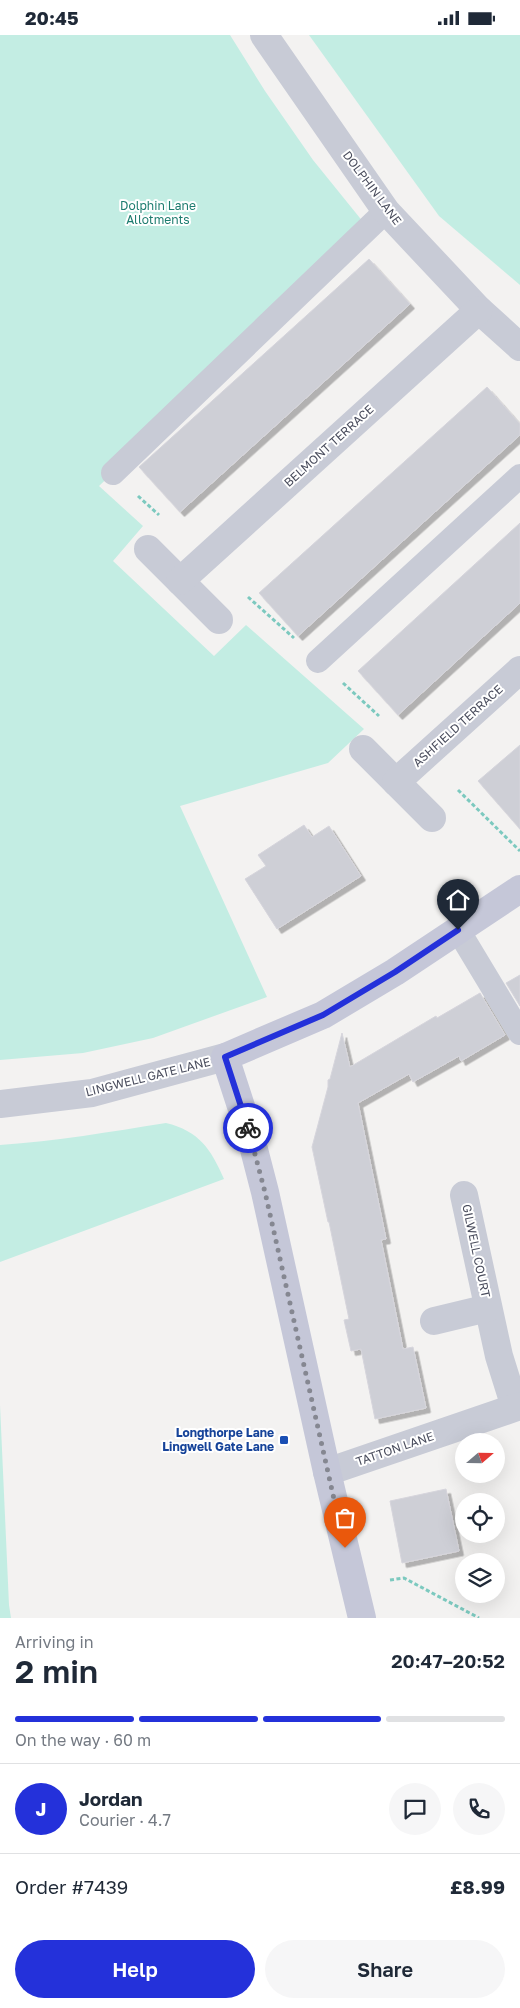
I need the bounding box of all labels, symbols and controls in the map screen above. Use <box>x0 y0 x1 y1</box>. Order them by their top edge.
text: 20:45 <box>25 6 79 29</box>
street label: DOLPHIN LANE <box>340 148 405 228</box>
park label: Dolphin Lane Allotments <box>120 198 196 227</box>
street label: BELMONT TERRACE <box>281 401 377 490</box>
street label: ASHFIELD TERRACE <box>410 681 506 770</box>
pin <box>437 879 479 930</box>
icon: home <box>444 886 472 914</box>
street label: LINGWELL GATE LANE <box>84 1054 212 1099</box>
courier <box>223 1103 273 1153</box>
icon: bike <box>234 1114 262 1142</box>
street label: GILWELL COURT <box>459 1203 494 1300</box>
place label: Longthorpe Lane Lingwell Gate Lane <box>162 1425 274 1454</box>
street label: TATTON LANE <box>354 1428 436 1469</box>
north arrow <box>455 1433 505 1483</box>
map controls <box>455 1433 505 1603</box>
marker: Longthorpe Lane Lingwell Gate Lane <box>278 1434 290 1446</box>
button: locate <box>455 1493 505 1543</box>
pin <box>324 1497 366 1548</box>
icon: bag <box>331 1504 359 1532</box>
button: layers <box>455 1553 505 1603</box>
text: Arriving in <box>15 1632 94 1652</box>
text: 20:47–20:52 <box>391 1649 505 1672</box>
text: 2 min <box>15 1652 98 1690</box>
text: On the way · 60 m <box>15 1730 151 1750</box>
button: chat <box>389 1783 441 1835</box>
button: phone <box>453 1783 505 1835</box>
text: Jordan <box>79 1787 143 1810</box>
text: J <box>36 1797 46 1820</box>
text: Courier · 4.7 <box>79 1810 171 1830</box>
text: Order #7439 <box>15 1875 128 1898</box>
text: £8.99 <box>450 1875 505 1898</box>
button: Help <box>15 1940 255 1998</box>
button: Share <box>265 1940 505 1998</box>

